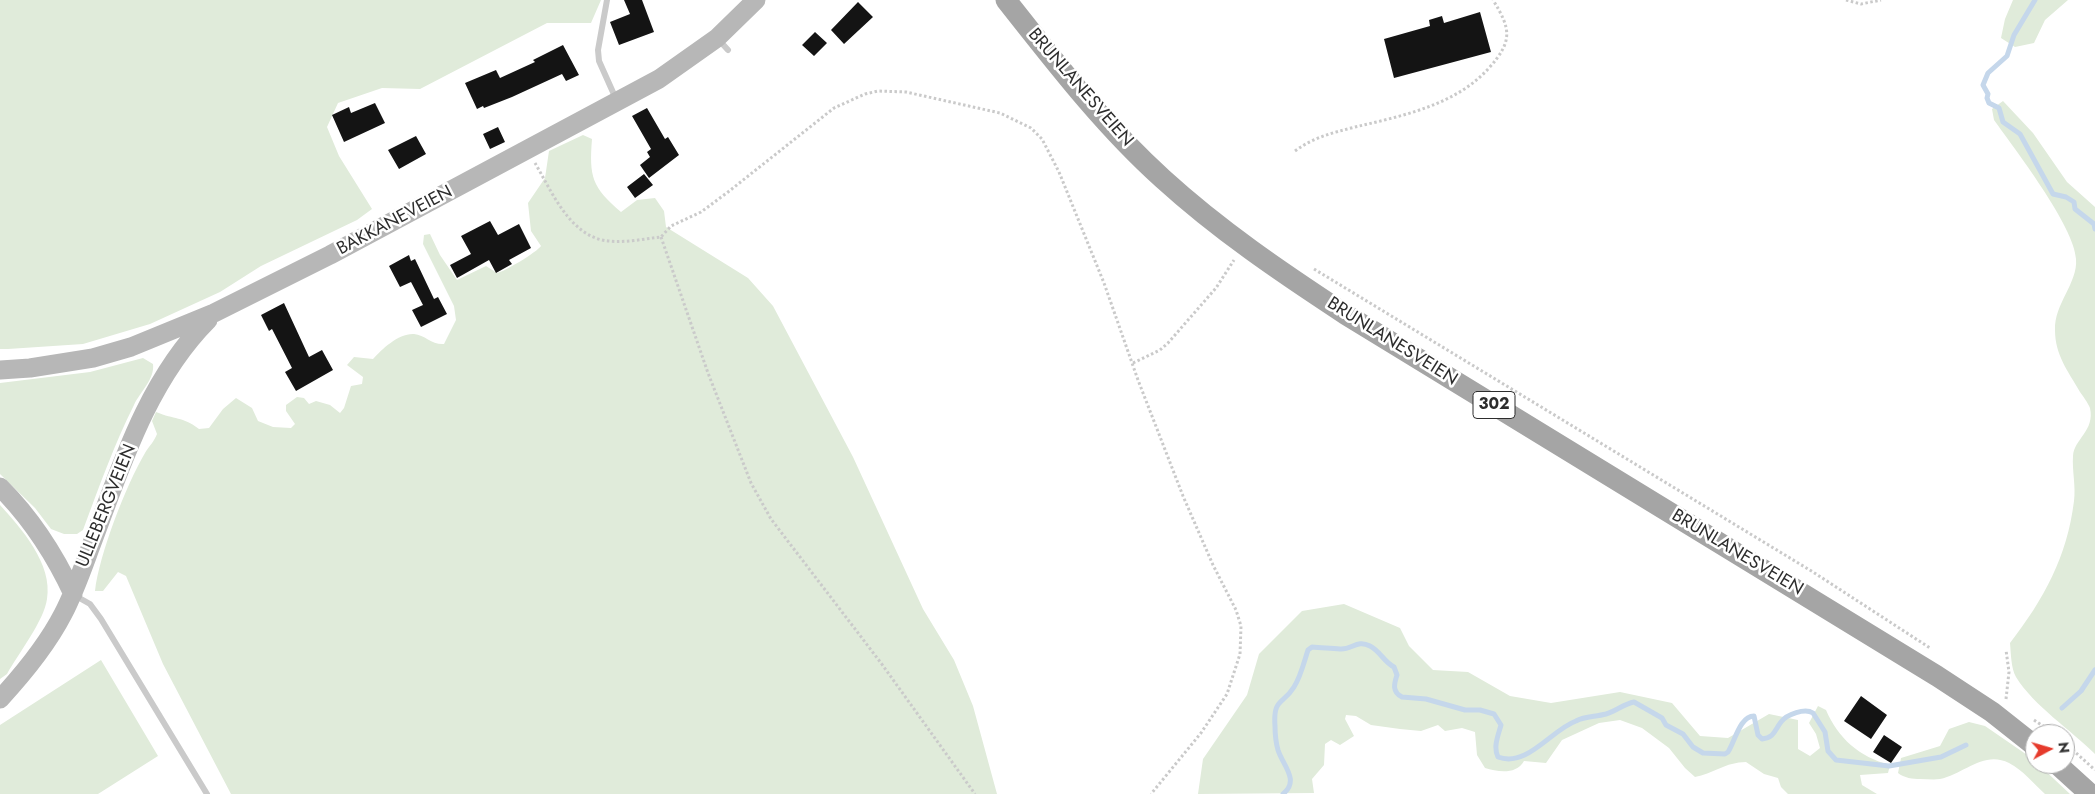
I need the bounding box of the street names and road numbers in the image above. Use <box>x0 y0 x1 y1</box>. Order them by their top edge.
street label: BRUNLANESVEIEN <box>1023 24 1137 152</box>
street label: BAKKANEVEIEN <box>334 181 456 261</box>
street label: BRUNLANESVEIEN <box>1323 293 1461 391</box>
road number: 302 <box>1473 392 1515 418</box>
street label: ULLEBERGVEIEN <box>72 441 142 571</box>
street label: BRUNLANESVEIEN <box>1667 505 1807 601</box>

